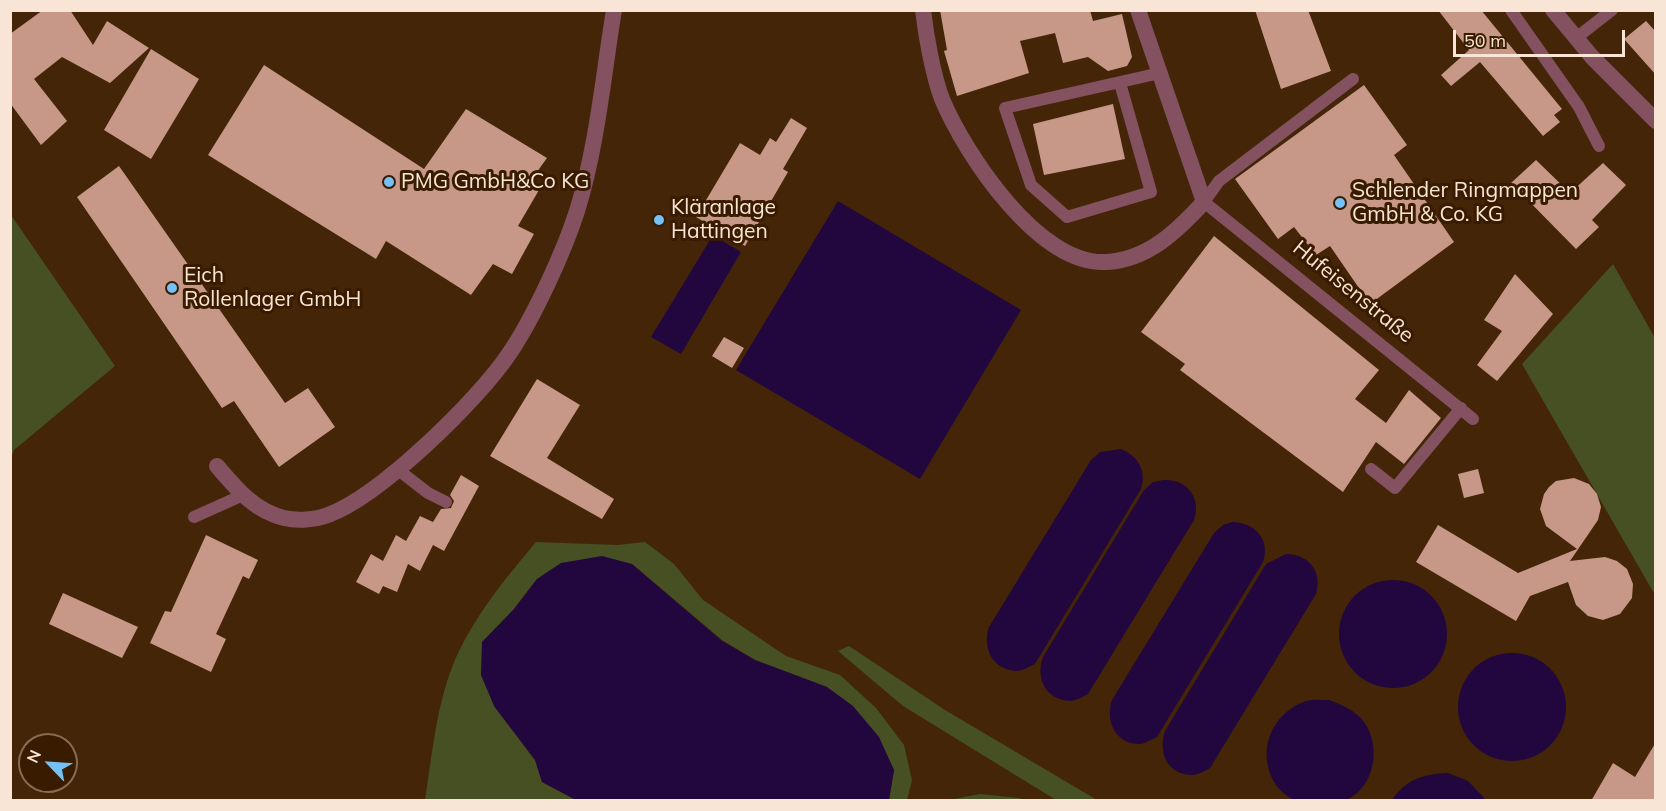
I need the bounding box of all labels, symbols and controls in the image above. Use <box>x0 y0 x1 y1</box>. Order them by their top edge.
scale bar <box>1456 18 1628 56</box>
text: 50 m <box>1464 29 1506 52</box>
place label: PMG GmbH&Co KG <box>401 169 589 195</box>
marker: PMG GmbH&Co KG <box>382 175 396 189</box>
place label: Schlender Ringmappen GmbH & Co. KG <box>1352 178 1578 228</box>
place label: Kläranlage Hattingen <box>671 195 776 245</box>
marker: Schlender Ringmappen GmbH & Co. KG <box>1333 196 1347 210</box>
marker: Kläranlage Hattingen <box>652 213 666 227</box>
street label: Hufeisenstraße <box>1288 236 1418 348</box>
place label: Eich Rollenlager GmbH <box>184 263 361 313</box>
marker: Eich Rollenlager GmbH <box>165 281 179 295</box>
north arrow <box>18 733 78 793</box>
text: N <box>22 747 45 766</box>

